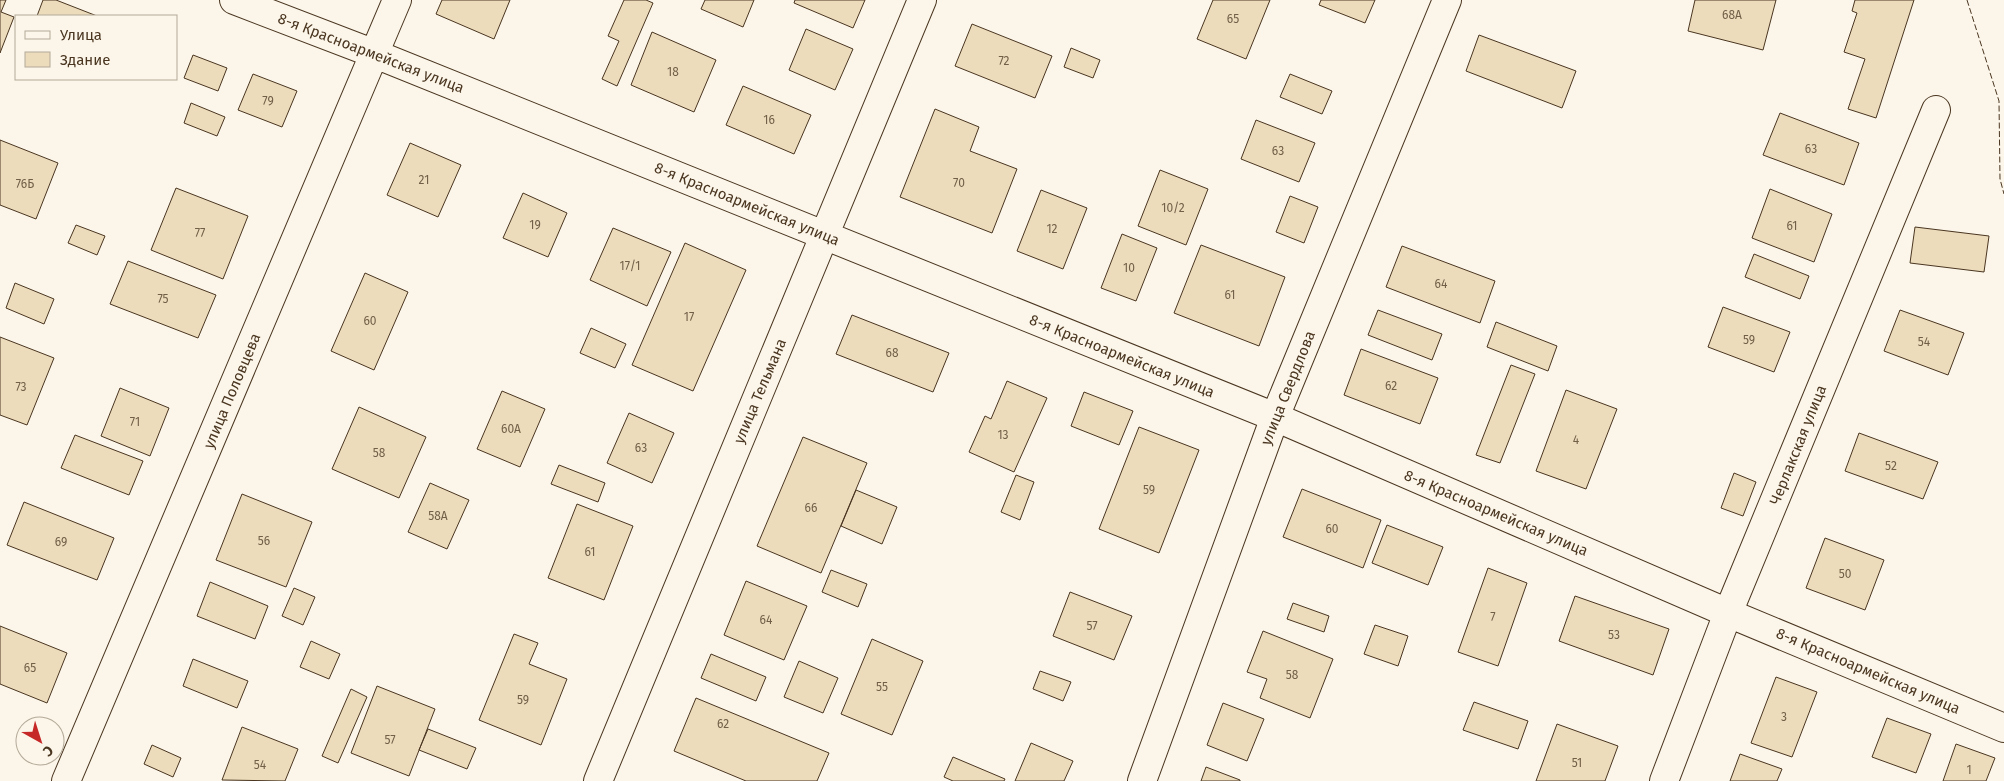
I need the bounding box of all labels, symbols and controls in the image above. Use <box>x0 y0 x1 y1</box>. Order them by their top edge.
house number: 68А <box>1722 8 1742 22</box>
street label: 8-я Красноармейская улица <box>275 9 467 97</box>
house number: 65 <box>1227 12 1239 26</box>
legend <box>15 15 178 80</box>
text: Улица <box>60 26 102 44</box>
text: Здание <box>60 51 110 69</box>
house number: 72 <box>998 54 1010 68</box>
house number: 18 <box>667 65 679 79</box>
house number: 79 <box>262 94 274 108</box>
house number: 16 <box>763 113 775 127</box>
house number: 63 <box>1805 142 1817 156</box>
house number: 63 <box>1272 144 1284 158</box>
street label: 8-я Красноармейская улица <box>652 159 842 249</box>
house number: 21 <box>419 173 429 187</box>
house number: 70 <box>953 176 965 190</box>
house number: 76Б <box>16 177 34 191</box>
house number: 10/2 <box>1161 201 1185 215</box>
house number: 19 <box>529 218 541 232</box>
house number: 61 <box>1786 219 1798 233</box>
house number: 12 <box>1046 222 1058 236</box>
house number: 77 <box>195 226 205 240</box>
house number: 17/1 <box>620 259 640 273</box>
house number: 10 <box>1123 261 1135 275</box>
house number: 64 <box>1435 277 1448 291</box>
house number: 61 <box>1224 288 1236 302</box>
house number: 75 <box>157 292 169 306</box>
house number: 17 <box>684 310 694 324</box>
street label: 8-я Красноармейская улица <box>1027 311 1217 401</box>
house number: 60 <box>363 314 377 328</box>
street label: улица Свердлова <box>1257 328 1319 448</box>
street label: улица Половцева <box>200 331 264 451</box>
house number: 59 <box>1743 333 1755 347</box>
house number: 54 <box>1918 335 1931 349</box>
street label: улица Тельмана <box>730 336 790 446</box>
house number: 68 <box>885 346 899 360</box>
house number: 62 <box>1385 379 1397 393</box>
house number: 73 <box>15 380 27 394</box>
street label: Черлакская улица <box>1766 383 1830 507</box>
house number: 71 <box>130 415 140 429</box>
house number: 60А <box>501 422 521 436</box>
house number: 13 <box>997 428 1009 442</box>
house number: 4 <box>1573 433 1580 447</box>
house number: 63 <box>635 441 647 455</box>
house number: 58 <box>373 446 386 460</box>
house number: 52 <box>1885 459 1897 473</box>
street label: 8-я Красноармейская улица <box>1401 466 1591 560</box>
house number: 59 <box>1143 483 1155 497</box>
house number: 66 <box>805 501 817 515</box>
house number: 58А <box>428 509 448 523</box>
house number: 60 <box>1325 522 1339 536</box>
house number: 56 <box>258 534 270 548</box>
house number: 69 <box>55 535 67 549</box>
house number: 61 <box>584 545 596 559</box>
house number: 50 <box>1839 567 1852 581</box>
house number: 7 <box>1490 610 1496 624</box>
house number: 64 <box>760 613 773 627</box>
house number: 57 <box>1086 619 1098 633</box>
street label: 8-я Красноармейская улица <box>1773 624 1963 718</box>
house number: 53 <box>1608 628 1620 642</box>
house number: 65 <box>24 661 36 675</box>
house number: 58 <box>1286 668 1299 682</box>
house number: 55 <box>876 680 888 694</box>
house number: 59 <box>517 693 529 707</box>
house number: 3 <box>1781 710 1787 724</box>
north arrow <box>15 716 65 766</box>
house number: 62 <box>717 717 729 731</box>
house number: 57 <box>384 733 396 747</box>
text: С <box>39 742 56 760</box>
house number: 51 <box>1572 756 1582 770</box>
house number: 54 <box>254 758 267 772</box>
house number: 1 <box>1966 763 1972 777</box>

